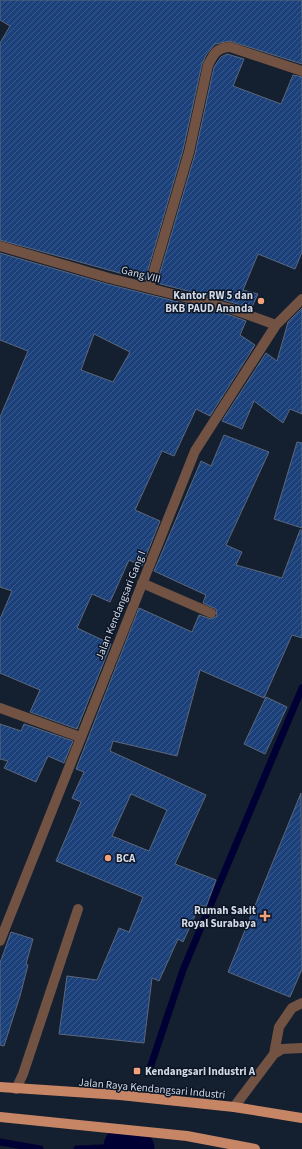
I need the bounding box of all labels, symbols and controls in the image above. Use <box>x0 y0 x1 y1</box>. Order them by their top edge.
street label: Gang VIII <box>119 262 162 287</box>
place label: Kantor RW 5 dan BKB PAUD Ananda <box>165 288 253 316</box>
marker: Kantor RW 5 dan BKB PAUD Ananda <box>256 296 266 306</box>
street label: Jalan Kendangsari Gang I <box>92 548 149 662</box>
place label: BCA <box>116 851 136 866</box>
marker: BCA <box>103 853 113 863</box>
place label: Rumah Sakit Royal Surabaya <box>181 903 257 931</box>
marker: Rumah Sakit Royal Surabaya <box>259 910 271 922</box>
place label: Kendangsari Industri A <box>145 1064 256 1079</box>
marker: Kendangsari Industri A <box>132 1066 142 1076</box>
street label: Jalan Raya Kendangsari Industri <box>78 1075 226 1102</box>

